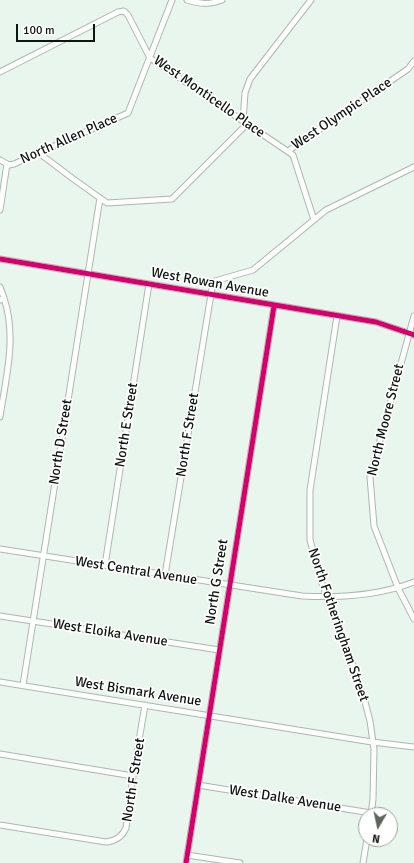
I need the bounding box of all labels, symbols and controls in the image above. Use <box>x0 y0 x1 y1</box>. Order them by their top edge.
scale bar <box>18 16 97 42</box>
text: 100 m <box>23 23 55 38</box>
street label: West Monticello Place <box>150 52 268 142</box>
street label: West Olympic Place <box>289 74 395 154</box>
street label: North Allen Place <box>18 110 120 168</box>
street label: West Rowan Avenue <box>150 264 270 302</box>
street label: North Moore Street <box>364 362 408 478</box>
street label: North E Street <box>112 382 142 468</box>
street label: North F Street <box>173 392 203 478</box>
street label: North D Street <box>46 398 76 486</box>
street label: North G Street <box>202 538 232 626</box>
street label: North Fotheringham Street <box>304 546 372 704</box>
street label: West Central Avenue <box>74 553 198 589</box>
street label: West Eloika Avenue <box>51 616 169 650</box>
street label: West Bismark Avenue <box>73 674 203 710</box>
street label: North F Street <box>119 737 149 823</box>
street label: West Dalke Avenue <box>228 782 342 816</box>
north arrow <box>358 807 398 847</box>
text: N <box>371 831 381 845</box>

